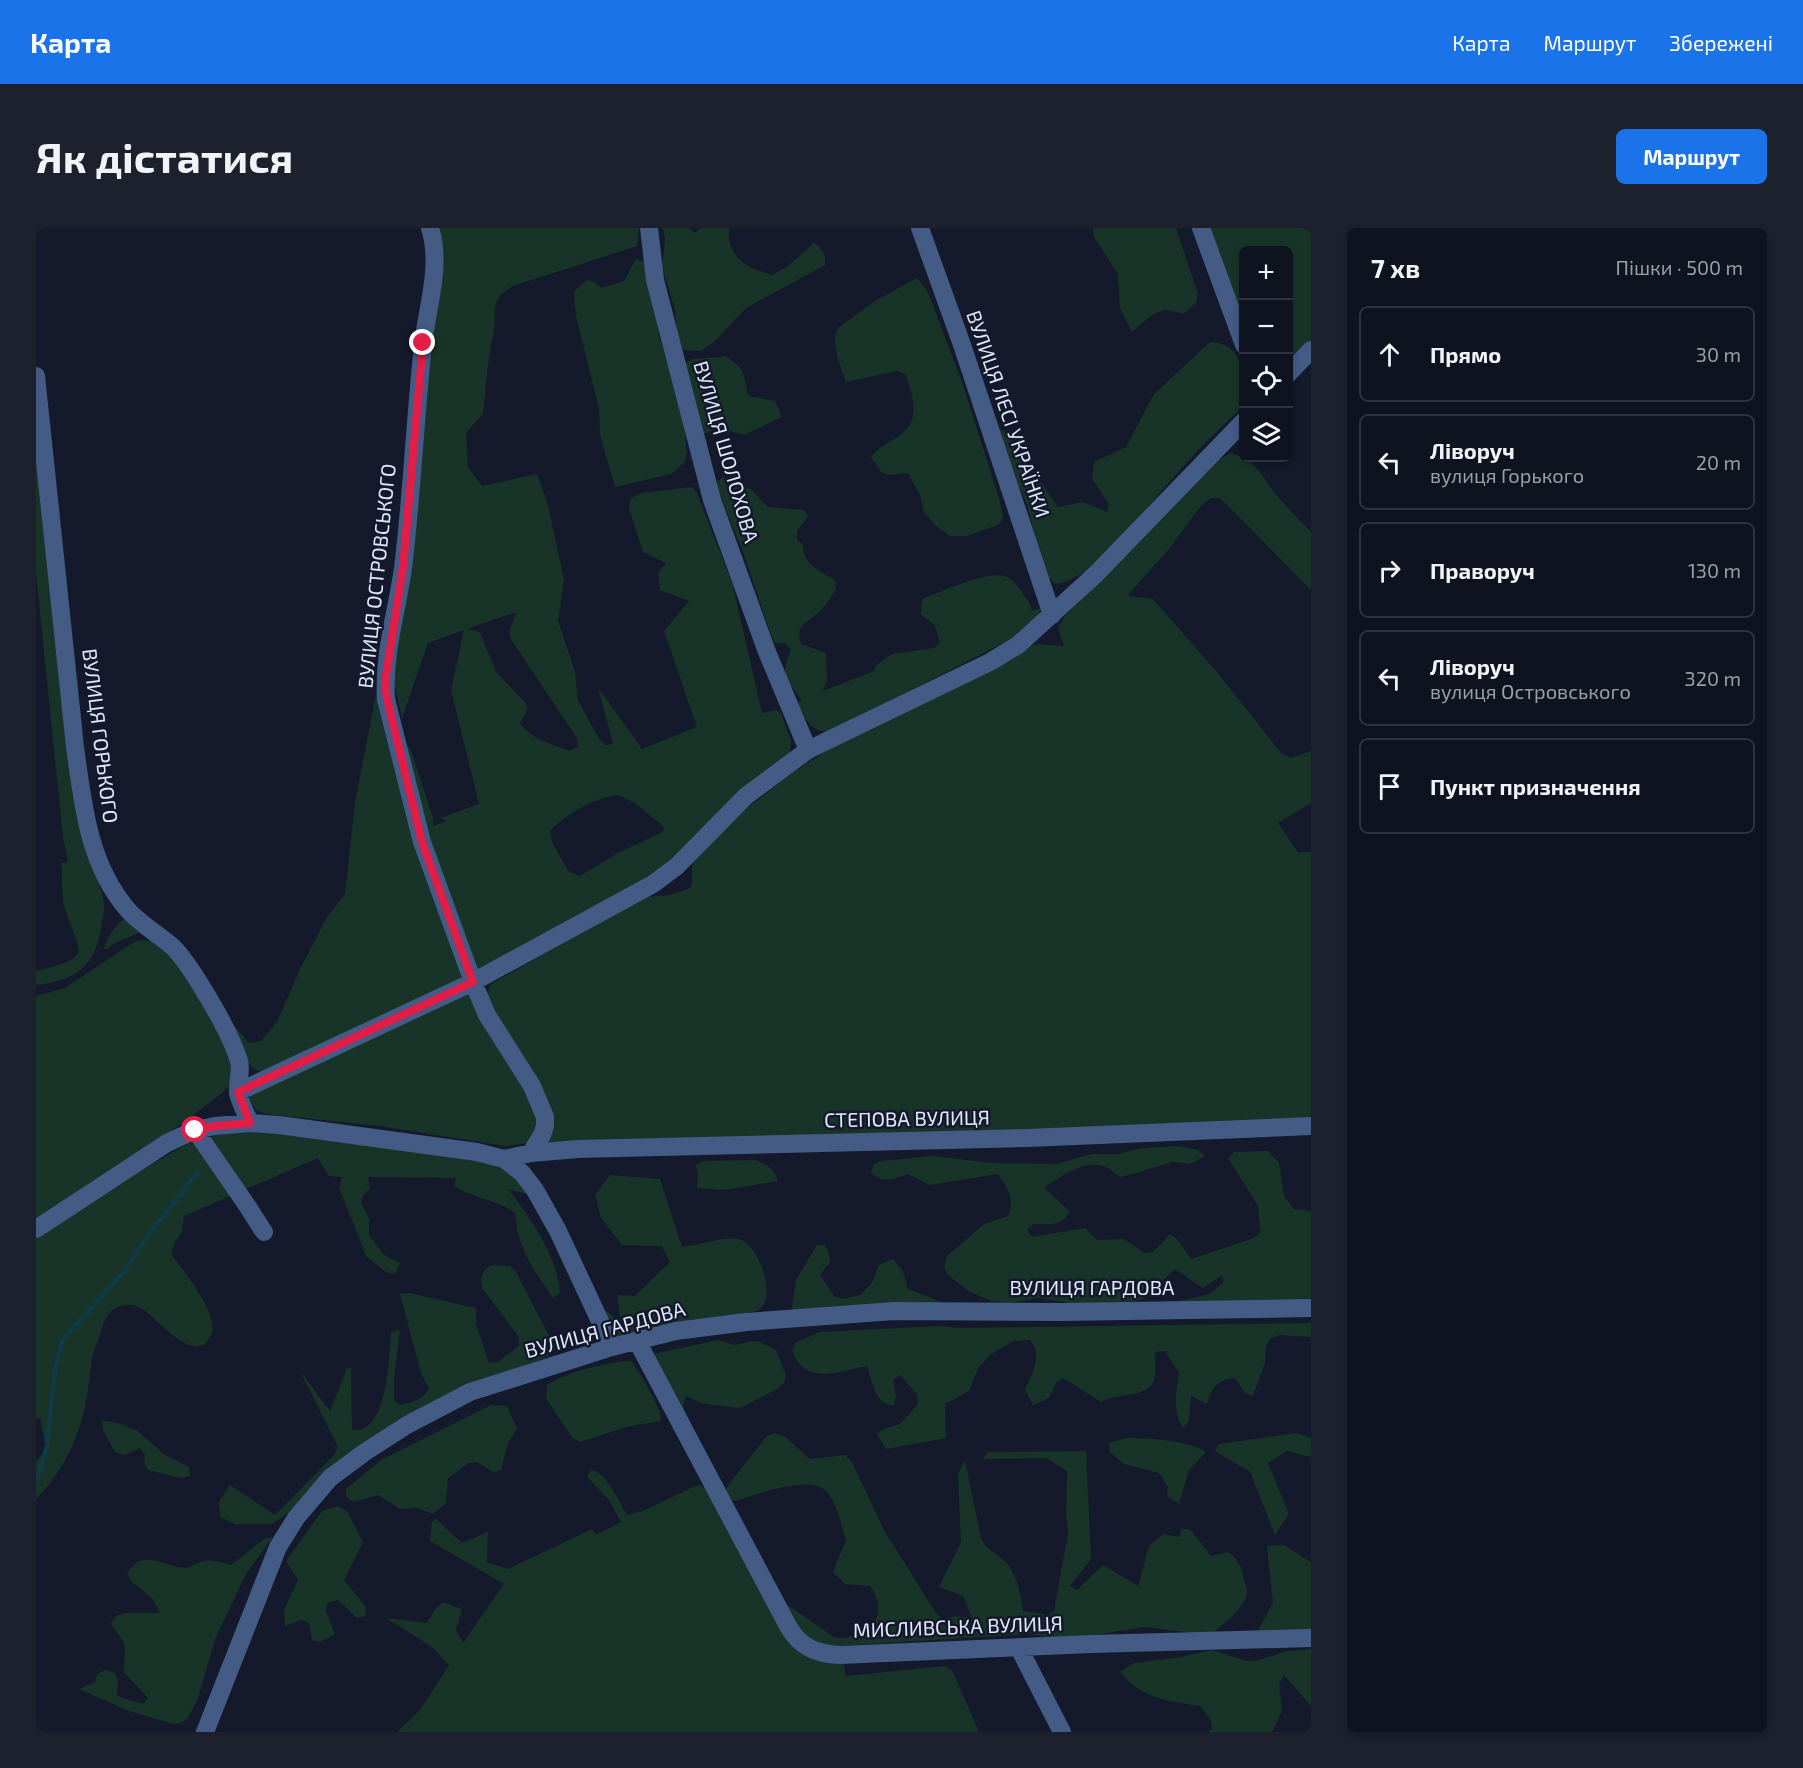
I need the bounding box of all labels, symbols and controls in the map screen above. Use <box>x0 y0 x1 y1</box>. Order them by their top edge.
text: Карта <box>30 25 111 59</box>
text: Карта <box>1452 30 1511 55</box>
text: Маршрут <box>1544 30 1636 55</box>
text: Збережені <box>1669 30 1773 55</box>
button: Маршрут <box>1616 129 1767 184</box>
text: Як дістатися <box>36 131 293 181</box>
map controls <box>1239 246 1293 462</box>
button: + <box>1239 246 1293 300</box>
text: 7 хв <box>1371 252 1420 283</box>
text: Пішки · 500 m <box>1616 255 1743 279</box>
button: − <box>1239 300 1293 354</box>
street label: ВУЛИЦЯ ЛЕСІ УКРАЇНКИ <box>962 307 1056 520</box>
route end <box>409 329 435 355</box>
icon: ahead <box>1373 338 1406 371</box>
text: Прямо <box>1430 341 1501 367</box>
text: 30 m <box>1696 342 1741 366</box>
button: locate <box>1239 354 1293 408</box>
street label: ВУЛИЦЯ ШОЛОХОВА <box>690 358 765 546</box>
button: layers <box>1239 408 1293 462</box>
text: Ліворуч <box>1430 437 1515 463</box>
icon: left <box>1373 446 1406 479</box>
text: 20 m <box>1696 450 1741 474</box>
street label: ВУЛИЦЯ ОСТРОВСЬКОГО <box>352 462 400 690</box>
text: вулиця Горького <box>1430 463 1584 487</box>
icon: right <box>1373 554 1406 587</box>
text: Праворуч <box>1430 557 1535 583</box>
text: 130 m <box>1688 558 1741 582</box>
street label: ВУЛИЦЯ ГОРЬКОГО <box>78 647 124 825</box>
text: Ліворуч <box>1430 653 1515 679</box>
icon: left <box>1373 662 1406 695</box>
text: 320 m <box>1685 666 1741 690</box>
text: вулиця Островського <box>1430 679 1631 703</box>
icon: arrive <box>1373 770 1406 803</box>
text: Пункт призначення <box>1430 773 1641 799</box>
street label: СТЕПОВА ВУЛИЦЯ <box>824 1105 990 1131</box>
route start <box>181 1116 207 1142</box>
street label: ВУЛИЦЯ ГАРДОВА <box>1009 1275 1175 1299</box>
street label: ВУЛИЦЯ ГАРДОВА <box>522 1296 688 1362</box>
street label: МИСЛИВСЬКА ВУЛИЦЯ <box>853 1610 1063 1642</box>

